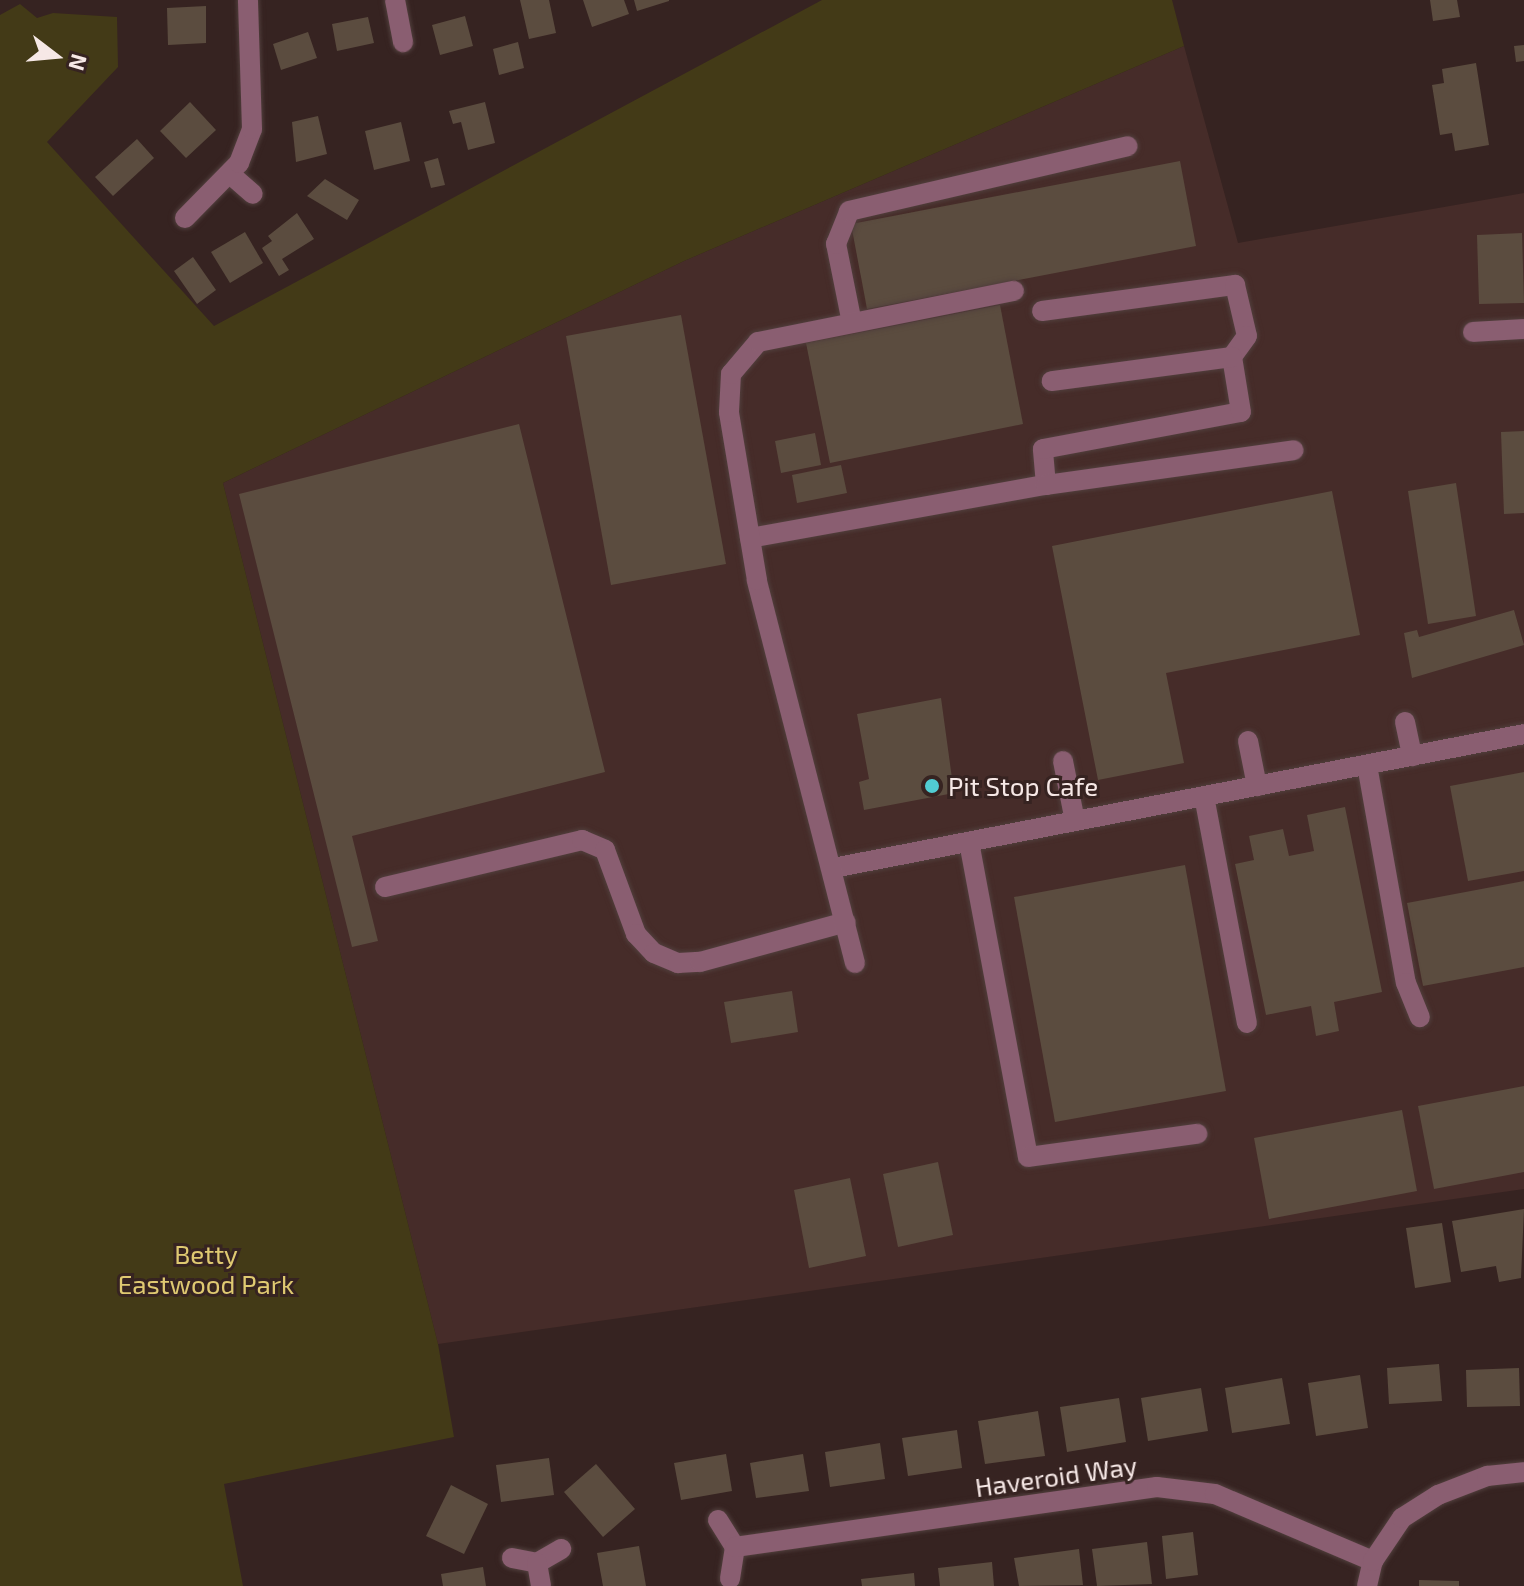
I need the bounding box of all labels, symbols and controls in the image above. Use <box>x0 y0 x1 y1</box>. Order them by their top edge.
north arrow <box>16 16 96 96</box>
text: N <box>64 51 94 74</box>
place label: Pit Stop Cafe <box>948 770 1098 802</box>
marker: Pit Stop Cafe <box>923 777 941 795</box>
park label: Betty Eastwood Park <box>118 1238 294 1300</box>
street label: Haveroid Way <box>973 1449 1139 1503</box>

